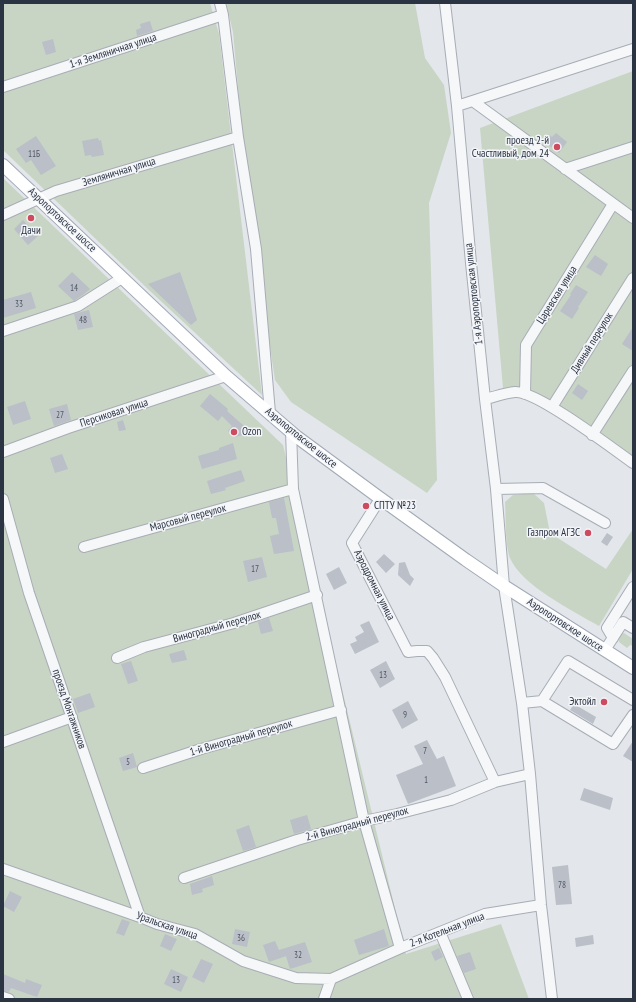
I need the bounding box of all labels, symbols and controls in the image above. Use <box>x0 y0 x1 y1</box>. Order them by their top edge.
street label: 1-я Земляничная улица <box>68 31 158 71</box>
place label: проезд 2-й Счастливый, дом 24 <box>472 134 549 160</box>
marker: проезд 2-й Счастливый, дом 24 <box>552 142 562 152</box>
house number: 11Б <box>28 149 40 159</box>
street label: Земляничная улица <box>81 155 157 189</box>
street label: Аэропортовское шоссе <box>25 185 99 255</box>
marker: Дачи <box>26 213 36 223</box>
place label: Дачи <box>21 224 41 238</box>
street label: 1-я Аэропортовская улица <box>462 243 486 345</box>
street label: Царевская улица <box>534 264 580 326</box>
house number: 14 <box>70 283 78 293</box>
house number: 33 <box>15 299 23 309</box>
street label: Дивный переулок <box>568 310 616 376</box>
house number: 48 <box>79 315 87 325</box>
street label: Персиковая улица <box>78 396 150 430</box>
street label: Аэропортовское шоссе <box>262 405 340 471</box>
house number: 27 <box>56 410 64 420</box>
place label: Ozon <box>242 425 261 439</box>
marker: Ozon <box>229 427 239 437</box>
place label: СПТУ №23 <box>374 499 416 513</box>
marker: СПТУ №23 <box>361 501 371 511</box>
street label: Марсовый переулок <box>149 502 227 534</box>
place label: Газпром АГЗС <box>528 526 580 540</box>
marker: Газпром АГЗС <box>583 528 593 538</box>
street label: Аэродромная улица <box>351 548 397 622</box>
house number: 17 <box>251 564 259 574</box>
street label: Аэропортовское шоссе <box>524 595 606 655</box>
street label: Виноградный переулок <box>172 608 262 646</box>
street label: проезд Монтажников <box>49 668 89 750</box>
house number: 13 <box>379 670 387 680</box>
place label: Эктойл <box>569 695 596 709</box>
marker: Эктойл <box>599 697 609 707</box>
house number: 9 <box>403 710 407 720</box>
street label: 1-й Виноградный переулок <box>188 717 294 759</box>
house number: 7 <box>423 746 427 756</box>
house number: 5 <box>126 757 130 767</box>
house number: 1 <box>424 775 428 785</box>
street label: 2-й Виноградный переулок <box>304 804 410 844</box>
house number: 78 <box>558 880 566 890</box>
street label: Уральская улица <box>135 909 199 943</box>
street label: 2-я Котельная улица <box>408 910 486 950</box>
house number: 36 <box>237 933 245 943</box>
house number: 32 <box>294 950 302 960</box>
house number: 13 <box>172 975 180 985</box>

